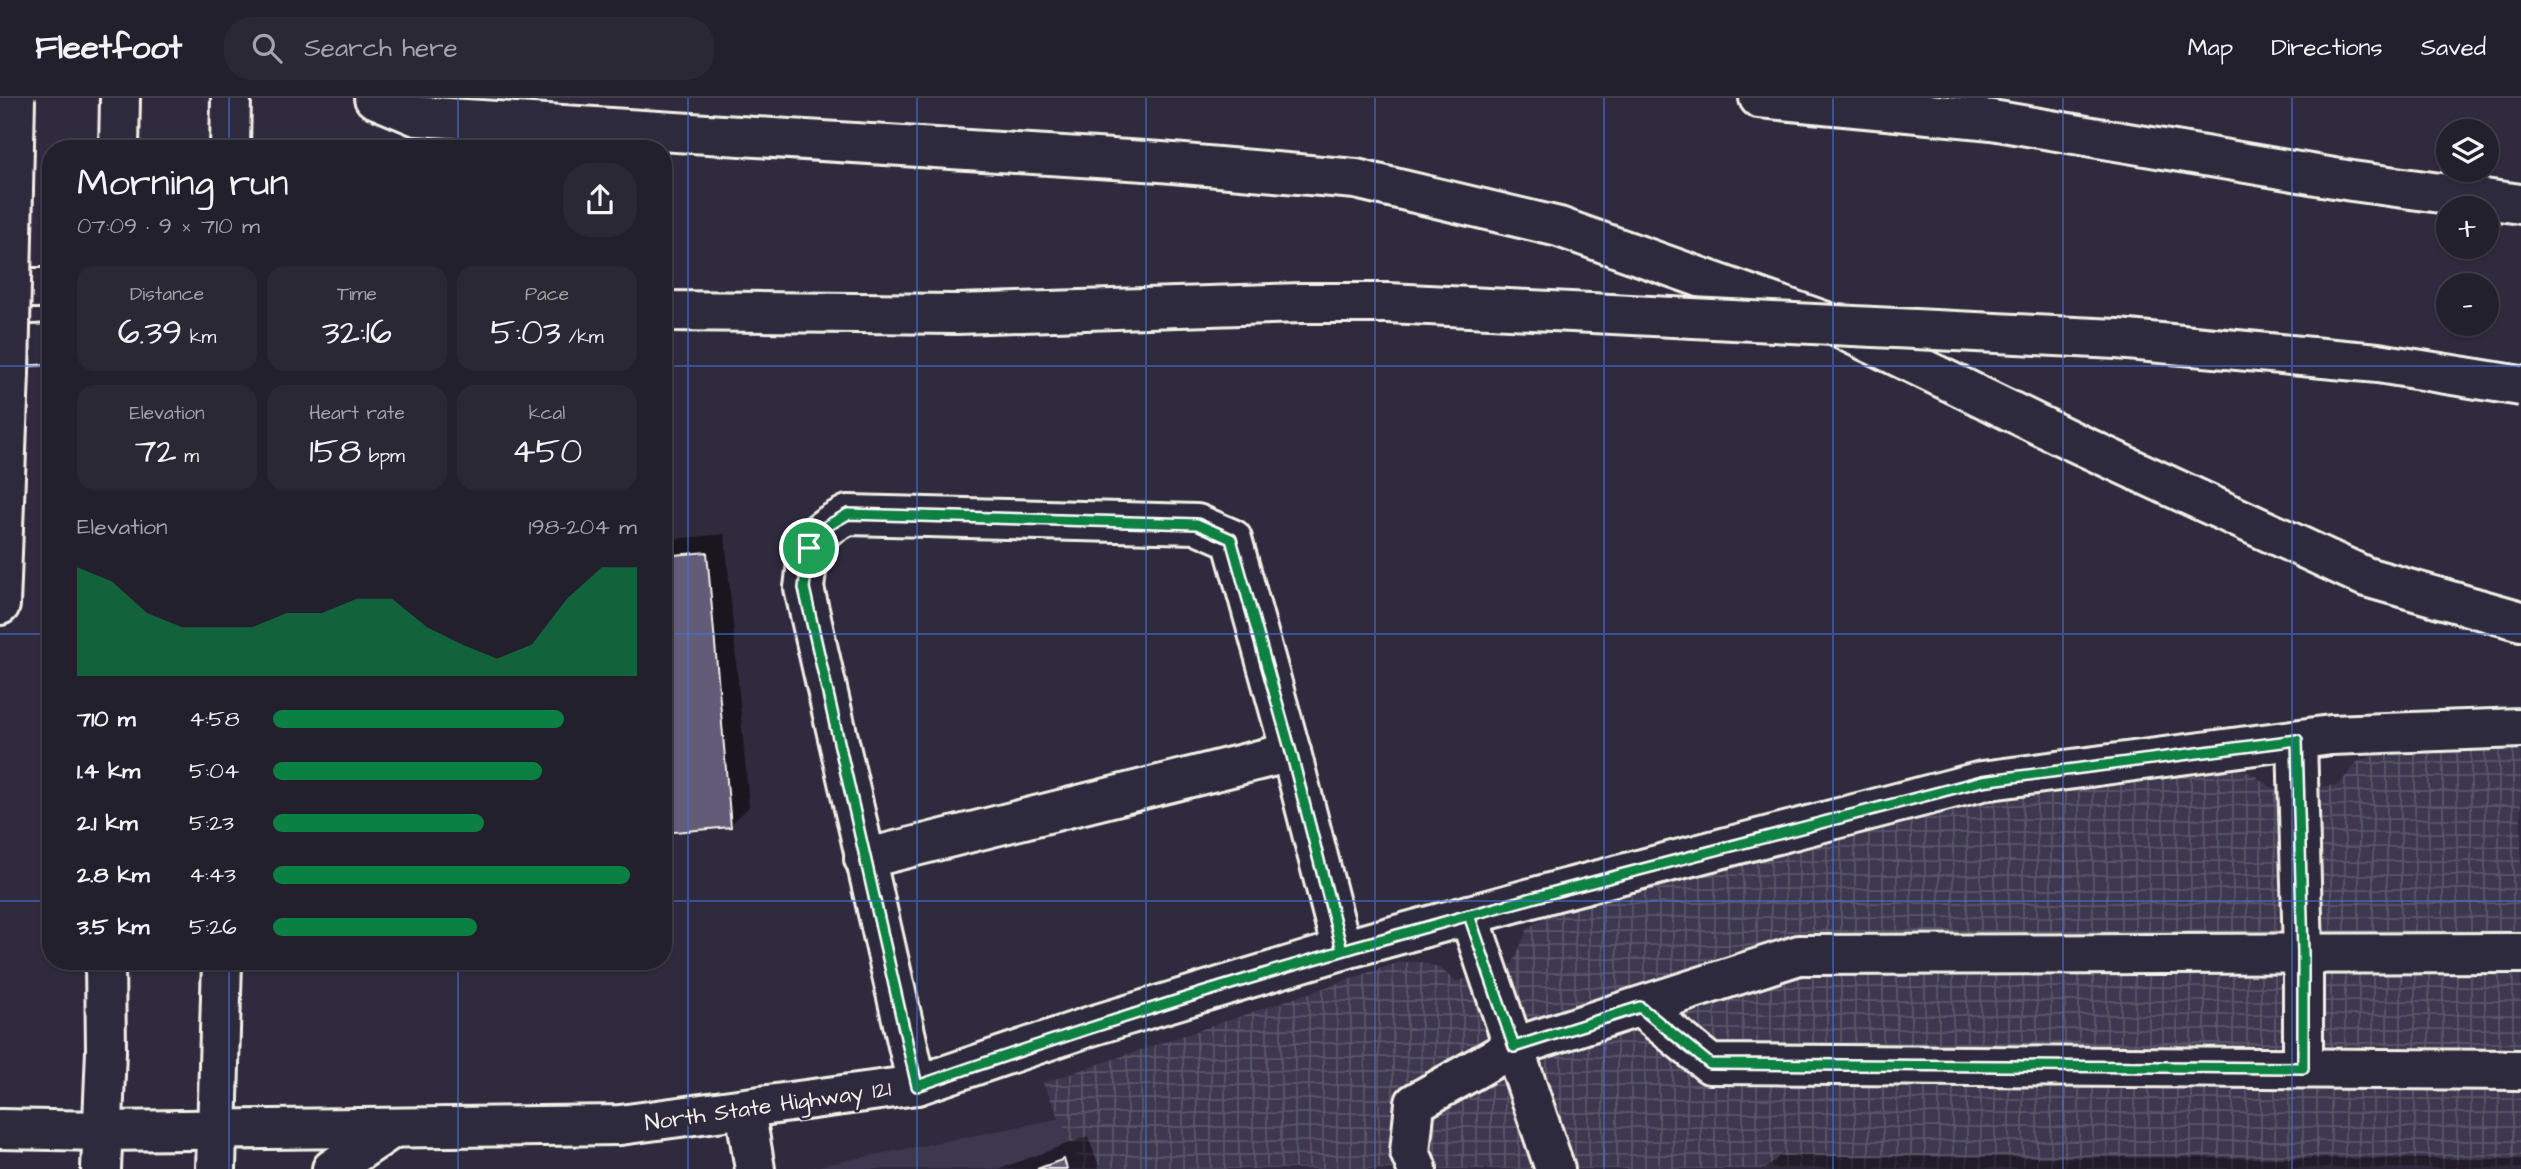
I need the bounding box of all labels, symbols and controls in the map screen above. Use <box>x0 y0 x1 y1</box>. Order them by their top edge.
search box <box>224 17 714 80</box>
text: Fleetfoot <box>35 25 182 71</box>
icon: search <box>248 29 286 67</box>
text: Search here <box>304 30 458 66</box>
text: Map <box>2188 31 2233 65</box>
text: Directions <box>2271 31 2383 65</box>
text: Saved <box>2421 31 2486 65</box>
map controls <box>2436 119 2499 336</box>
button: layers <box>2436 119 2499 182</box>
text: Morning run <box>77 158 289 210</box>
button: share <box>563 163 637 237</box>
button: + <box>2436 196 2499 259</box>
text: 07:09 · 9 × 710 m <box>77 210 260 242</box>
button: − <box>2436 273 2499 336</box>
text: Distance <box>130 281 204 308</box>
text: Time <box>337 281 377 308</box>
text: Pace <box>525 281 569 308</box>
text: 6.39 <box>118 308 182 357</box>
text: 32:16 <box>322 308 392 357</box>
text: 5:03 <box>490 308 561 357</box>
text: km <box>182 324 216 351</box>
text: /km <box>561 324 604 351</box>
text: Elevation <box>130 400 204 427</box>
text: Heart rate <box>309 400 405 427</box>
text: kcal <box>529 400 565 427</box>
text: 72 <box>135 427 177 476</box>
text: 158 <box>309 427 361 476</box>
text: 450 <box>512 427 582 476</box>
text: m <box>177 443 199 470</box>
text: bpm <box>361 443 405 470</box>
text: Elevation <box>77 511 168 543</box>
text: 198–204 m <box>528 511 637 543</box>
pin <box>779 518 839 578</box>
icon: arrive <box>790 529 828 567</box>
text: 710 m <box>77 703 136 735</box>
text: 4:58 <box>189 703 240 735</box>
text: 1.4 km <box>77 755 140 787</box>
text: 5:04 <box>189 755 239 787</box>
text: 2.1 km <box>77 807 138 839</box>
text: 5:23 <box>189 807 234 839</box>
text: 2.8 km <box>77 859 150 891</box>
text: 4:43 <box>189 859 236 891</box>
text: 3.5 km <box>77 911 149 943</box>
text: 5:26 <box>189 911 237 943</box>
street label: North State Highway 121 <box>643 1073 893 1140</box>

